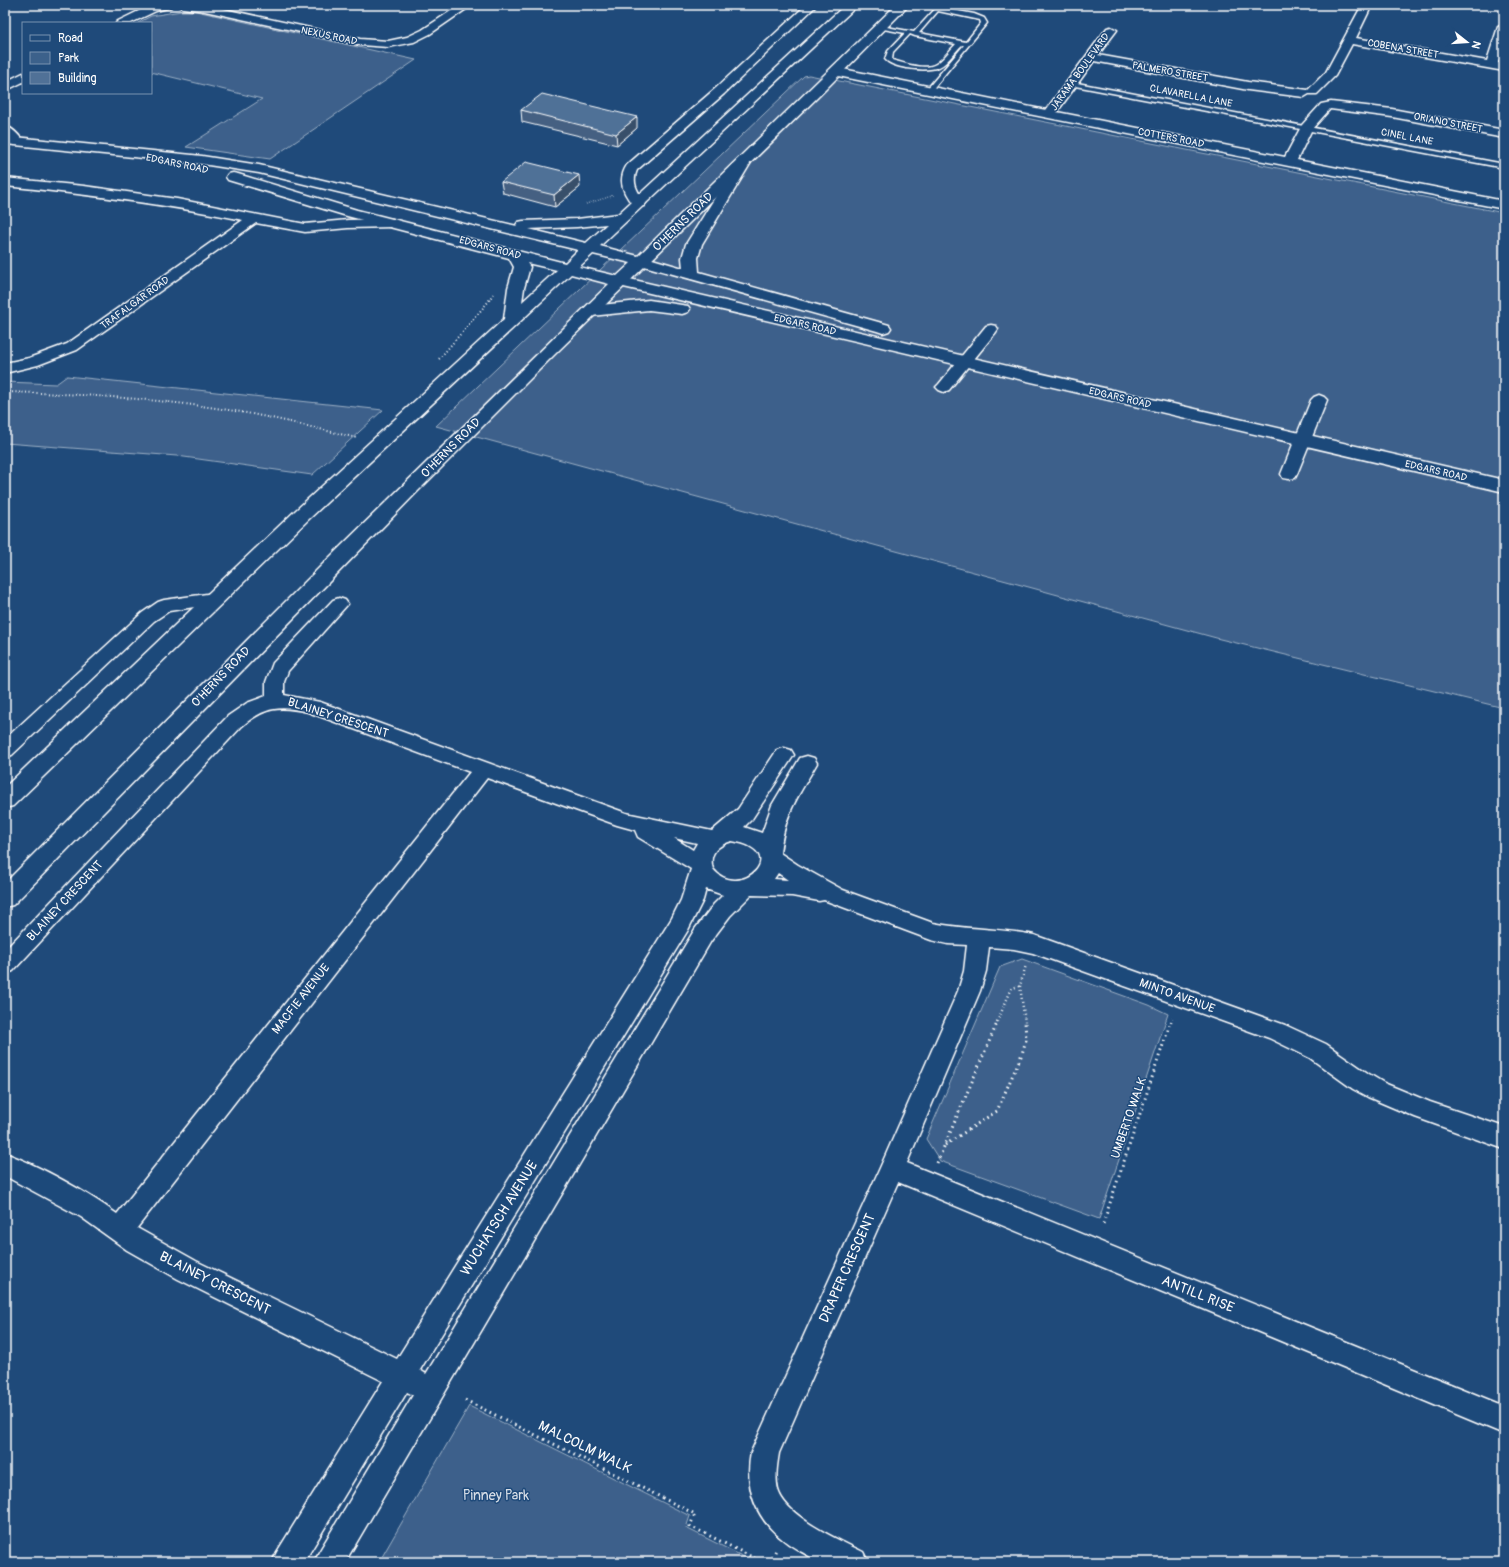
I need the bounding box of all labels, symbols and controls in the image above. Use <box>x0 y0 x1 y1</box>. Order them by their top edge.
legend <box>22 22 152 94</box>
north arrow <box>1447 22 1487 62</box>
street label: NEXUS ROAD <box>300 24 358 48</box>
text: Road <box>58 31 83 46</box>
street label: JARAMA BOULEVARD <box>1048 31 1112 113</box>
street label: COBENA STREET <box>1367 37 1440 61</box>
text: N <box>1469 39 1483 51</box>
text: Park <box>58 51 79 66</box>
street label: PALMERO STREET <box>1131 59 1209 85</box>
text: Building <box>58 71 97 86</box>
street label: CLAVARELLA LANE <box>1149 82 1233 110</box>
street label: ORIANO STREET <box>1413 110 1484 136</box>
street label: COTTERS ROAD <box>1137 126 1205 150</box>
street label: CINEL LANE <box>1380 126 1434 148</box>
street label: EDGARS ROAD <box>145 152 209 176</box>
street label: O'HERNS ROAD <box>650 189 717 255</box>
street label: EDGARS ROAD <box>458 234 522 262</box>
street label: TRAFALGAR ROAD <box>98 274 172 332</box>
street label: EDGARS ROAD <box>773 312 837 338</box>
street label: EDGARS ROAD <box>1088 385 1152 411</box>
street label: O'HERNS ROAD <box>418 415 484 481</box>
street label: EDGARS ROAD <box>1404 458 1468 484</box>
street label: O'HERNS ROAD <box>188 643 254 710</box>
street label: BLAINEY CRESCENT <box>286 695 391 741</box>
street label: BLAINEY CRESCENT <box>24 857 106 944</box>
street label: MACFIE AVENUE <box>269 961 333 1037</box>
street label: MINTO AVENUE <box>1137 975 1217 1017</box>
street label: UMBERTO WALK <box>1108 1075 1150 1161</box>
street label: WUCHATSCH AVENUE <box>457 1157 541 1279</box>
street label: DRAPER CRESCENT <box>815 1211 879 1325</box>
street label: BLAINEY CRESCENT <box>157 1248 274 1318</box>
street label: ANTILL RISE <box>1159 1272 1237 1316</box>
street label: MALCOLM WALK <box>536 1417 635 1477</box>
park label: Pinney Park <box>463 1487 529 1504</box>

